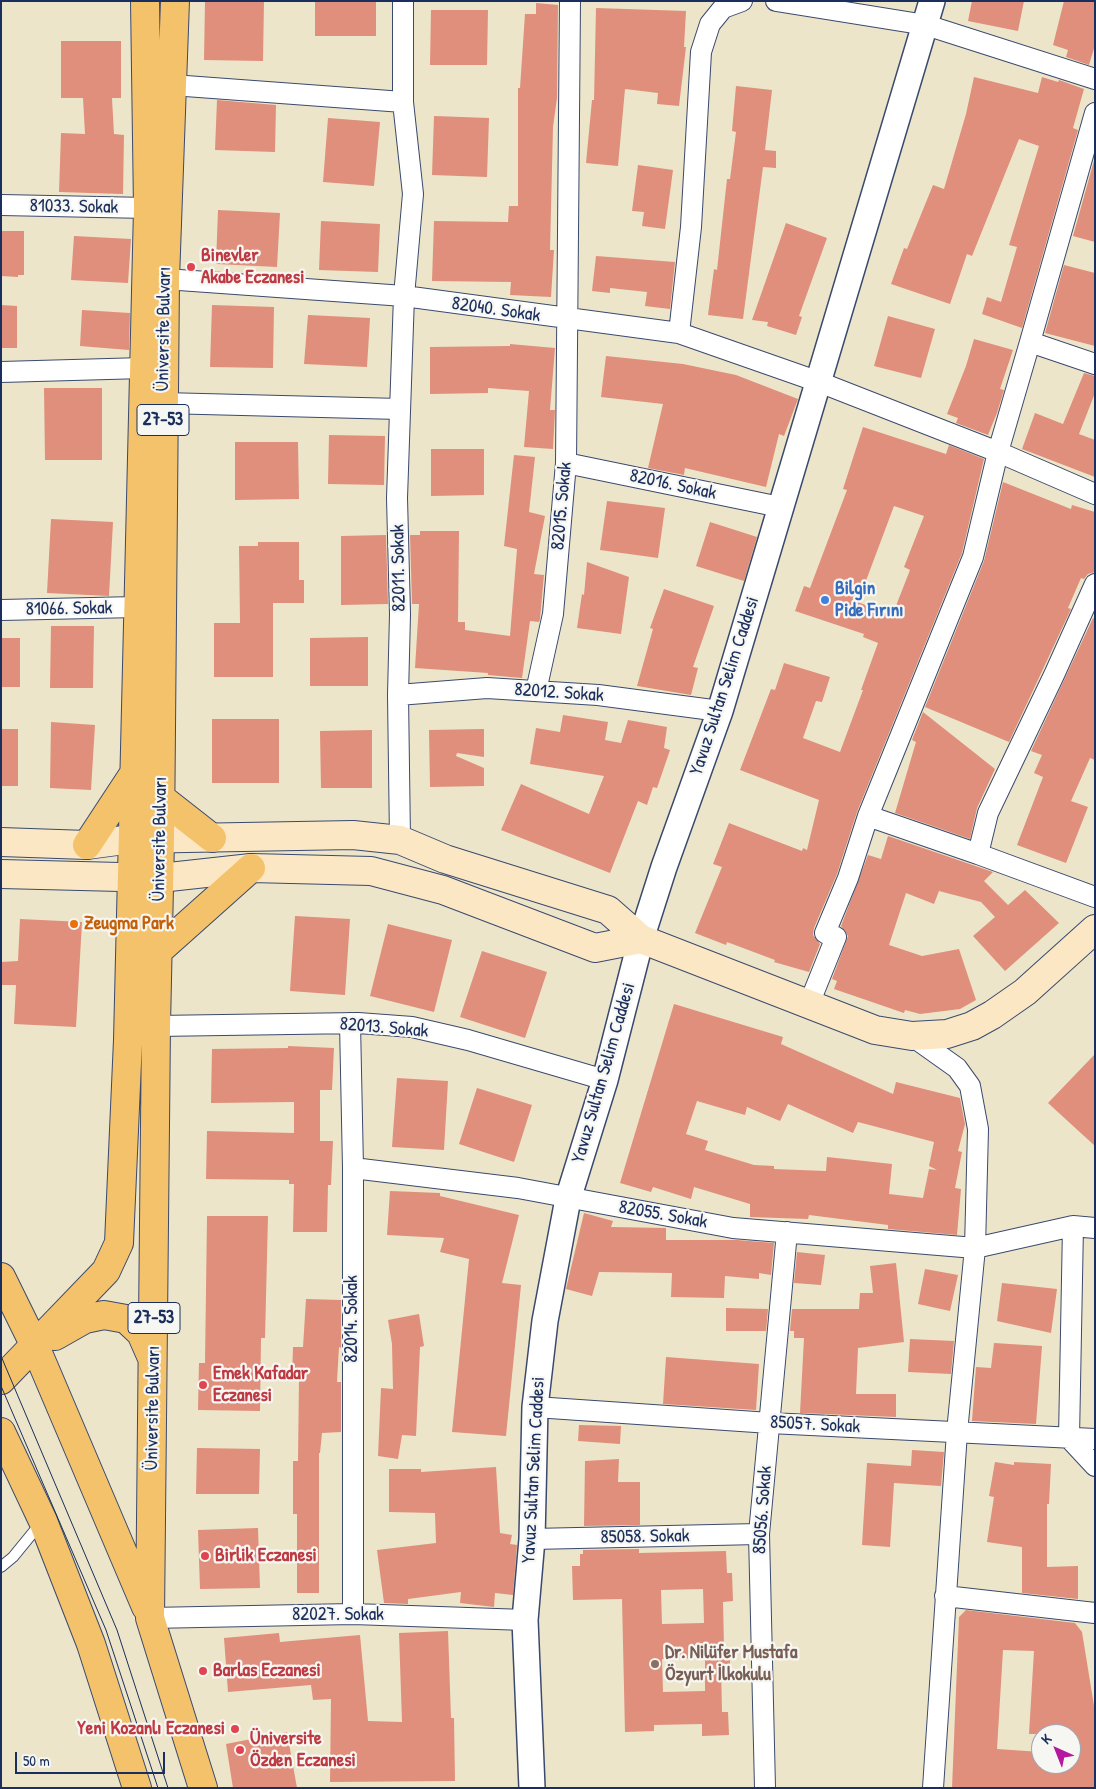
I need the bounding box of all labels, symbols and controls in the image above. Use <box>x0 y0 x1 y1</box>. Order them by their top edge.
street label: 81033. Sokak <box>29 195 119 219</box>
place label: Binevler Akabe Eczanesi <box>201 245 304 289</box>
marker: Binevler Akabe Eczanesi <box>185 261 197 273</box>
street label: Üniversite Bulvarı <box>152 266 176 392</box>
street label: 82040. Sokak <box>450 292 542 328</box>
road number: 27-53 <box>137 404 189 436</box>
street label: 82015. Sokak <box>547 461 577 551</box>
street label: 82016. Sokak <box>628 465 718 505</box>
street label: 82011. Sokak <box>387 524 411 612</box>
place label: Bilgin Pide Fırını <box>835 578 904 622</box>
street label: Yavuz Sultan Selim Caddesi <box>685 594 765 778</box>
marker: Bilgin Pide Fırını <box>819 594 831 606</box>
street label: 81066. Sokak <box>25 597 113 621</box>
street label: 82012. Sokak <box>514 679 604 707</box>
street label: Üniversite Bulvarı <box>148 776 172 902</box>
place label: Zeugma Park <box>84 913 174 935</box>
marker: Zeugma Park <box>68 918 80 930</box>
street label: Yavuz Sultan Selim Caddesi <box>567 980 641 1166</box>
street label: 82013. Sokak <box>339 1013 429 1043</box>
street label: 82055. Sokak <box>617 1196 709 1234</box>
street label: 82014. Sokak <box>341 1275 363 1363</box>
road number: 27-53 <box>128 1302 180 1334</box>
street label: Üniversite Bulvarı <box>141 1345 165 1471</box>
place label: Emek Kafadar Eczanesi <box>213 1363 308 1407</box>
street label: Yavuz Sultan Selim Caddesi <box>518 1376 550 1564</box>
marker: Emek Kafadar Eczanesi <box>197 1379 209 1391</box>
street label: 85057. Sokak <box>769 1411 861 1439</box>
street label: 85056. Sokak <box>749 1465 777 1555</box>
street label: 85058. Sokak <box>600 1525 690 1549</box>
place label: Birlik Eczanesi <box>215 1545 317 1567</box>
marker: Birlik Eczanesi <box>199 1550 211 1562</box>
street label: 82027. Sokak <box>292 1604 384 1626</box>
place label: Dr. Nilüfer Mustafa Özyurt İlkokulu <box>665 1642 797 1686</box>
marker: Dr. Nilüfer Mustafa Özyurt İlkokulu <box>649 1658 661 1670</box>
place label: Barlas Eczanesi <box>213 1660 321 1682</box>
marker: Barlas Eczanesi <box>197 1665 209 1677</box>
place label: Yeni Kozanlı Eczanesi <box>77 1718 225 1740</box>
marker: Yeni Kozanlı Eczanesi <box>229 1723 241 1735</box>
north arrow <box>1031 1724 1081 1774</box>
place label: Üniversite Özden Eczanesi <box>250 1728 356 1772</box>
text: K <box>1037 1729 1055 1748</box>
scale bar <box>18 1742 168 1774</box>
marker: Üniversite Özden Eczanesi <box>234 1744 246 1756</box>
text: 50 m <box>23 1750 50 1771</box>

